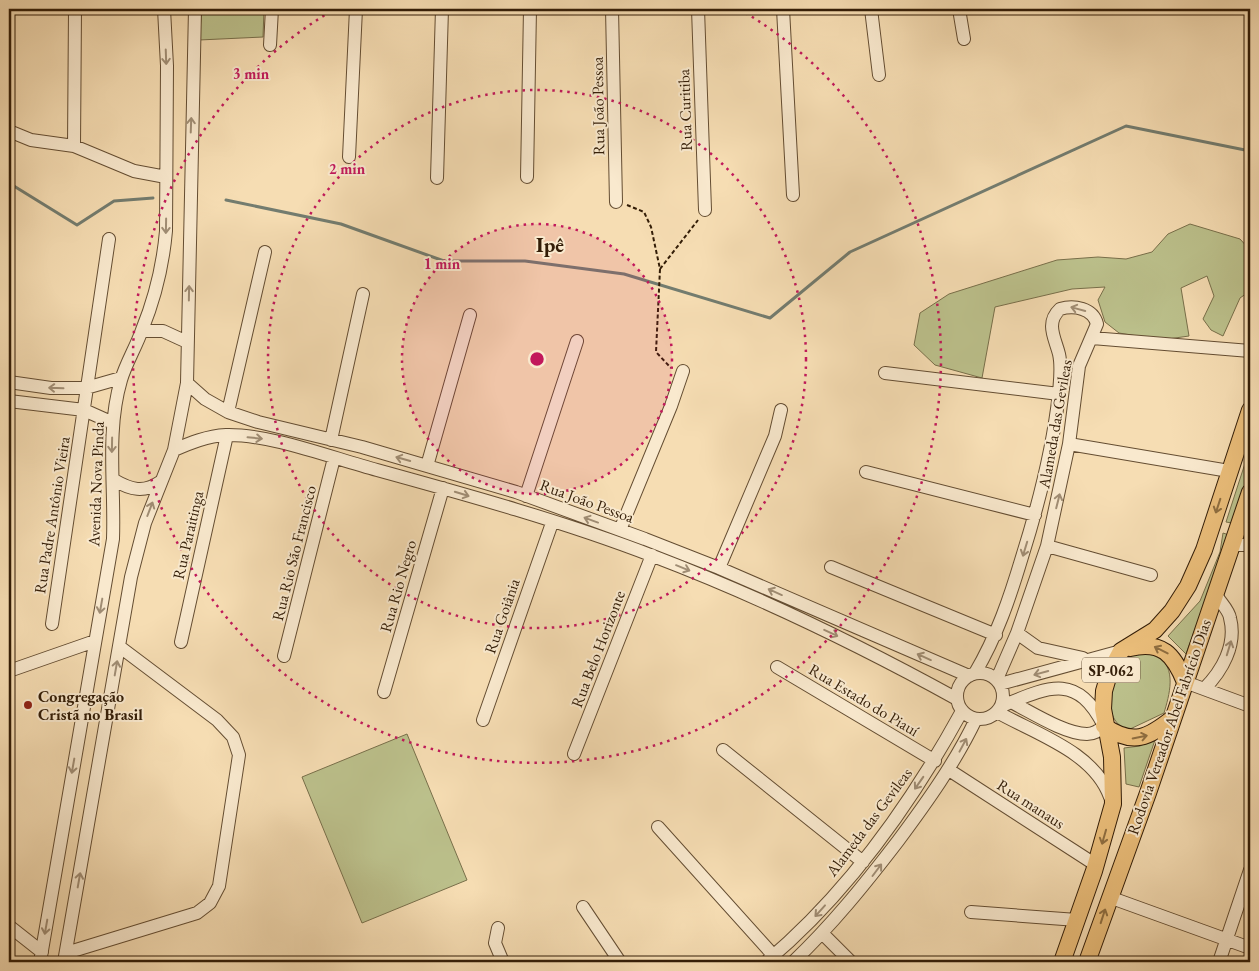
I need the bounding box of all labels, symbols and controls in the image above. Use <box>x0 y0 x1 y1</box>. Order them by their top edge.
one-way arrow <box>162 49 171 65</box>
street label: Rua João Pessoa <box>587 56 609 155</box>
text: 3 min <box>233 64 270 83</box>
street label: Rua Curitiba <box>673 68 697 151</box>
one-way arrow <box>187 117 196 133</box>
text: 2 min <box>329 159 366 178</box>
one-way arrow <box>161 218 171 234</box>
district label: Ipê <box>536 231 564 258</box>
text: 1 min <box>424 254 461 273</box>
one-way arrow <box>184 285 193 301</box>
one-way arrow <box>1071 304 1087 313</box>
centre of rings <box>528 350 546 368</box>
street label: Alameda das Gevileas <box>1033 358 1077 491</box>
one-way arrow <box>49 383 65 392</box>
street label: Avenida Nova Pinda <box>83 420 109 548</box>
one-way arrow <box>246 433 262 443</box>
street label: Rua Padre Antônio Vieira <box>29 434 75 595</box>
one-way arrow <box>107 436 117 453</box>
one-way arrow <box>396 454 412 464</box>
street label: Rua João Pessoa <box>537 474 637 528</box>
street label: Rua Rio São Francisco <box>267 483 321 623</box>
street label: Rua Paraitinga <box>168 488 209 581</box>
one-way arrow <box>454 490 470 500</box>
one-way arrow <box>1054 494 1063 510</box>
one-way arrow <box>1213 498 1222 514</box>
one-way arrow <box>146 502 155 518</box>
one-way arrow <box>584 515 599 524</box>
street label: Rua Rio Negro <box>375 537 421 635</box>
one-way arrow <box>1019 540 1029 556</box>
one-way arrow <box>674 564 690 573</box>
street label: Rua Goiânia <box>479 575 525 656</box>
street label: Rua Belo Horizonte <box>566 587 630 711</box>
one-way arrow <box>768 587 783 597</box>
one-way arrow <box>95 598 105 614</box>
street label: Rodovia Vereador Abel Fabrício Dias <box>1122 616 1216 838</box>
one-way arrow <box>823 629 838 639</box>
one-way arrow <box>1224 641 1234 657</box>
one-way arrow <box>1154 645 1169 655</box>
one-way arrow <box>917 652 932 662</box>
road number: SP-062 <box>1082 658 1140 682</box>
street label: Rua Estado do Piauí <box>805 659 923 741</box>
one-way arrow <box>111 660 121 676</box>
one-way arrow <box>1033 668 1049 678</box>
place label: Congregação Cristã no Brasil <box>38 686 143 725</box>
marker: Congregação Cristã no Brasil <box>22 699 34 711</box>
one-way arrow <box>1131 732 1147 741</box>
one-way arrow <box>959 738 968 753</box>
one-way arrow <box>68 758 78 774</box>
street label: Alameda das Gevileas <box>821 763 917 881</box>
street label: Rua manaus <box>993 774 1069 834</box>
one-way arrow <box>914 776 924 790</box>
one-way arrow <box>1098 828 1108 844</box>
one-way arrow <box>871 864 882 877</box>
one-way arrow <box>74 872 84 888</box>
one-way arrow <box>815 904 826 917</box>
one-way arrow <box>1099 909 1108 925</box>
one-way arrow <box>40 918 50 934</box>

